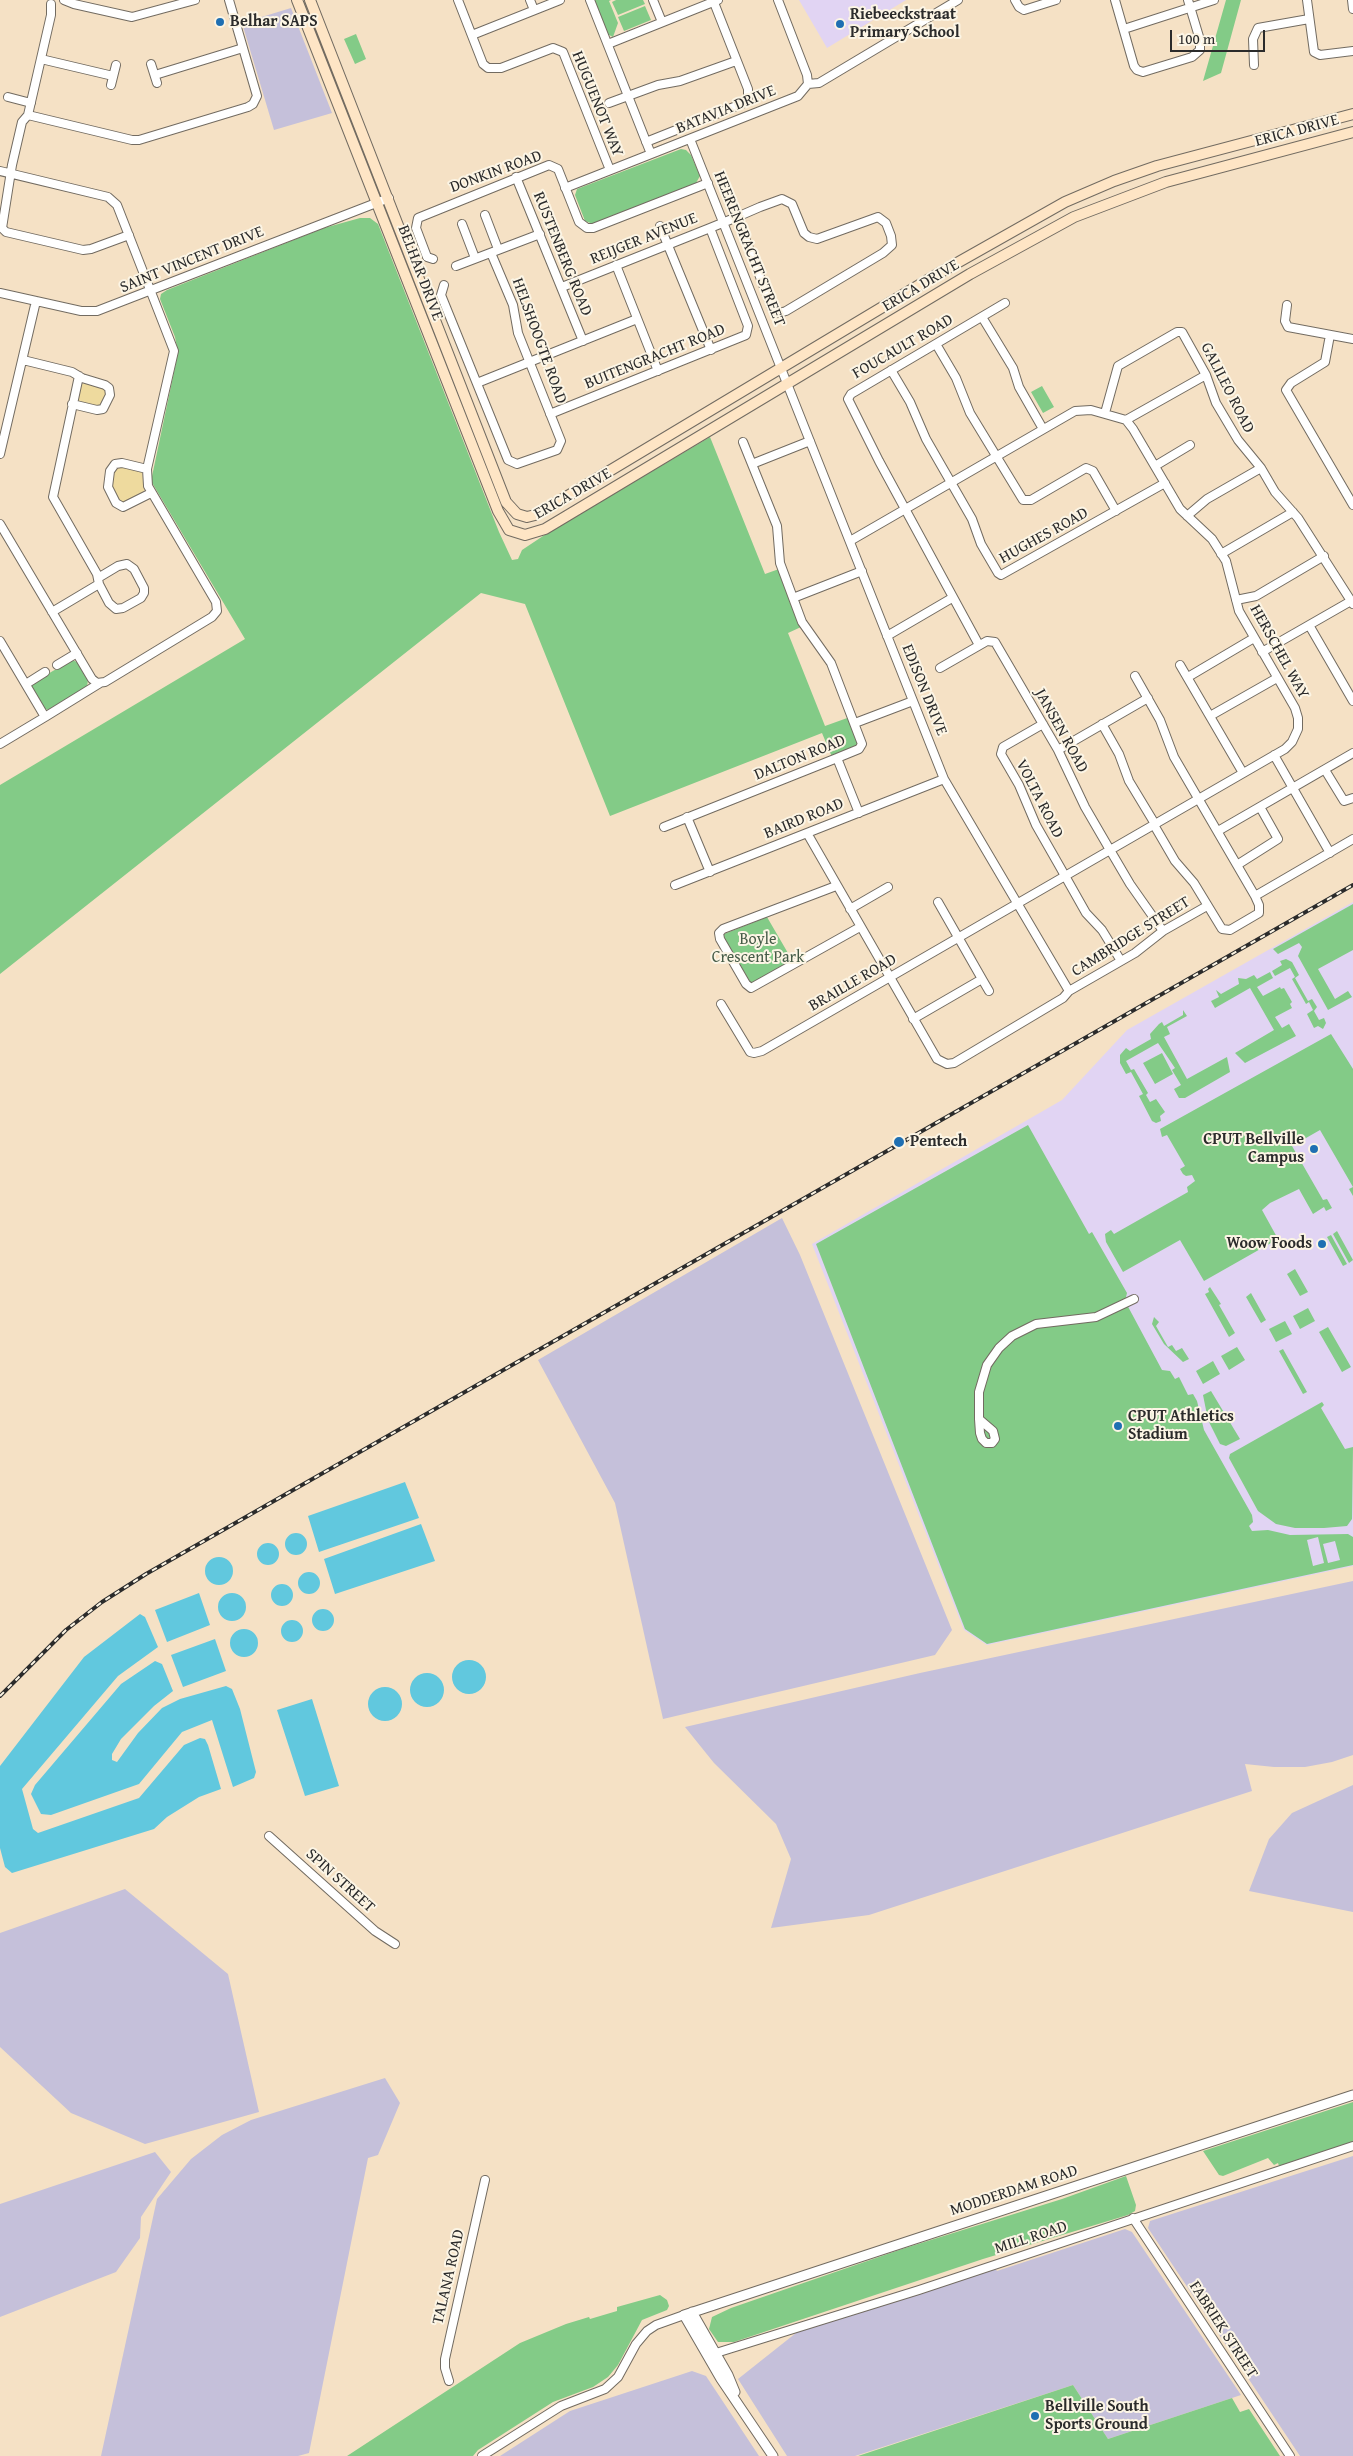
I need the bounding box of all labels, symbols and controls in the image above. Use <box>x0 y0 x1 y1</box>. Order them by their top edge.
place label: Riebeeckstraat Primary School <box>850 5 960 43</box>
place label: Belhar SAPS <box>230 12 318 32</box>
marker: Belhar SAPS <box>214 16 226 28</box>
marker: Riebeeckstraat Primary School <box>834 18 846 30</box>
scale bar <box>1173 20 1268 52</box>
text: 100 m <box>1178 28 1215 49</box>
street label: HUGUENOT WAY <box>567 48 627 160</box>
street label: BATAVIA DRIVE <box>673 81 779 139</box>
street label: ERICA DRIVE <box>1253 111 1341 151</box>
street label: DONKIN ROAD <box>448 147 544 197</box>
street label: HEERENGRACHT STREET <box>709 169 789 329</box>
street label: RUSTENBERG ROAD <box>528 189 596 319</box>
street label: REIJGER AVENUE <box>588 209 700 269</box>
street label: SAINT VINCENT DRIVE <box>117 222 267 298</box>
street label: BELHAR DRIVE <box>393 223 447 323</box>
street label: ERICA DRIVE <box>879 256 963 316</box>
street label: HELSHOOGTE ROAD <box>507 276 571 406</box>
street label: FOUCAULT ROAD <box>849 310 957 384</box>
street label: BUITENGRACHT ROAD <box>582 320 728 394</box>
street label: GALILEO ROAD <box>1196 340 1258 436</box>
street label: ERICA DRIVE <box>531 464 615 524</box>
street label: HUGHES ROAD <box>996 504 1092 568</box>
street label: HERSCHEL WAY <box>1245 602 1313 702</box>
street label: EDISON DRIVE <box>897 642 951 738</box>
street label: JANSEN ROAD <box>1030 686 1092 776</box>
street label: DALTON ROAD <box>752 731 848 785</box>
street label: VOLTA ROAD <box>1011 757 1067 841</box>
street label: BAIRD ROAD <box>761 794 847 844</box>
street label: CAMBRIDGE STREET <box>1068 893 1194 981</box>
park label: Boyle Crescent Park <box>712 930 804 968</box>
street label: BRAILLE ROAD <box>806 950 900 1016</box>
place label: CPUT Bellville Campus <box>1203 1130 1304 1168</box>
place label: Pentech <box>910 1132 967 1152</box>
marker: Pentech <box>892 1135 906 1149</box>
marker: CPUT Bellville Campus <box>1308 1143 1320 1155</box>
place label: Woow Foods <box>1226 1234 1312 1254</box>
marker: Woow Foods <box>1316 1238 1328 1250</box>
place label: CPUT Athletics Stadium <box>1128 1407 1234 1445</box>
marker: CPUT Athletics Stadium <box>1112 1420 1124 1432</box>
street label: SPIN STREET <box>301 1845 379 1917</box>
street label: MODDERDAM ROAD <box>948 2161 1080 2221</box>
street label: MILL ROAD <box>992 2217 1070 2259</box>
street label: TALANA ROAD <box>429 2228 469 2326</box>
street label: FABRIEK STREET <box>1185 2278 1261 2382</box>
place label: Bellville South Sports Ground <box>1045 2397 1149 2435</box>
marker: Bellville South Sports Ground <box>1029 2410 1041 2422</box>

